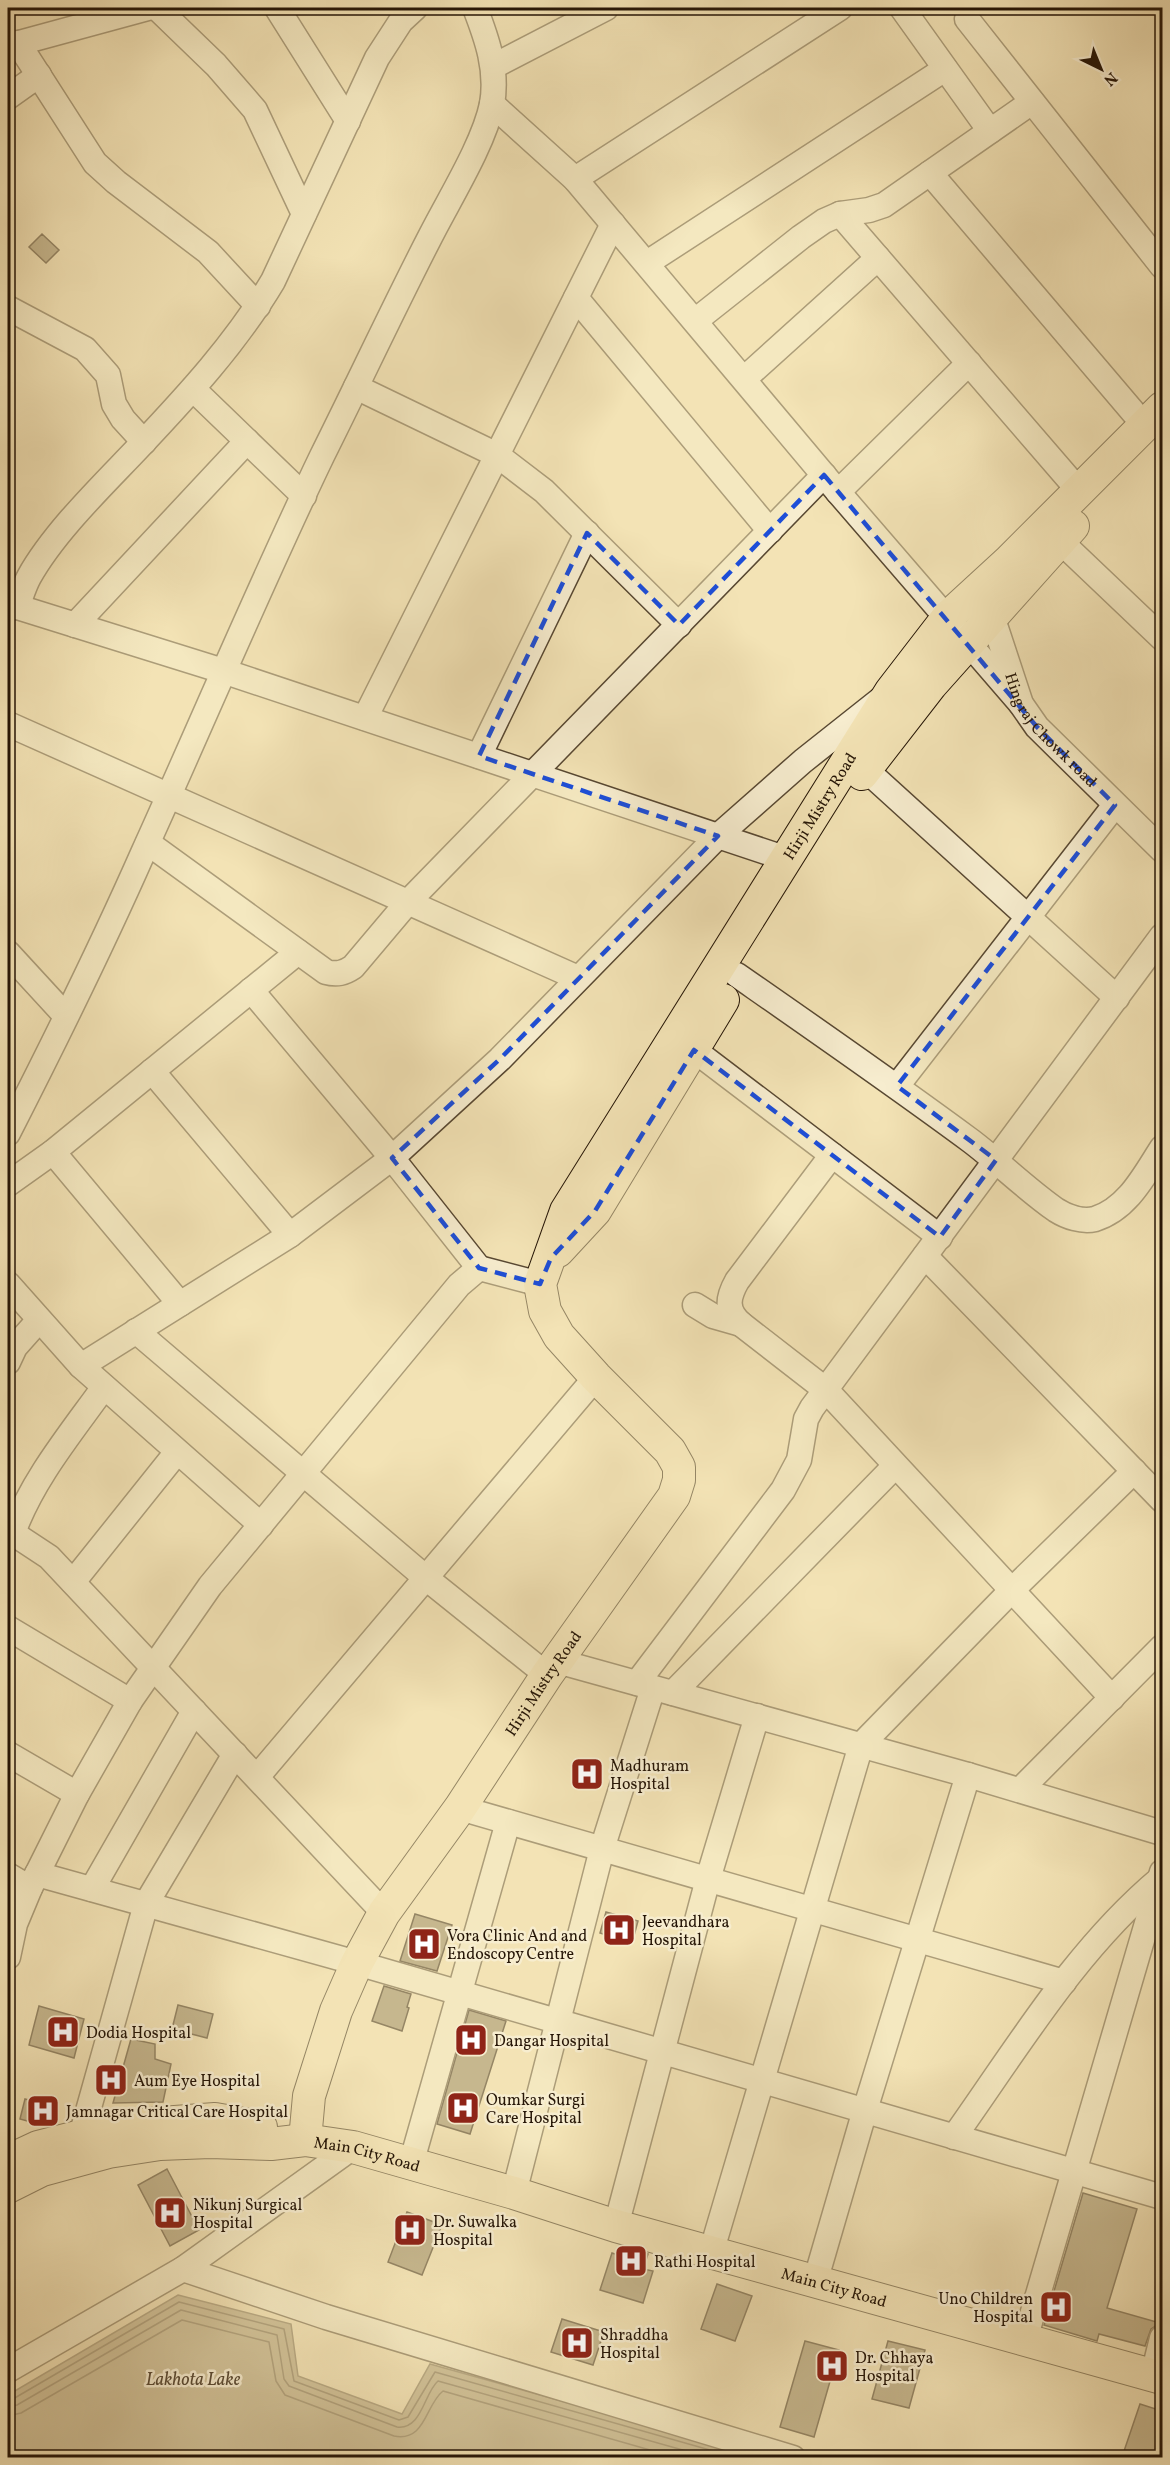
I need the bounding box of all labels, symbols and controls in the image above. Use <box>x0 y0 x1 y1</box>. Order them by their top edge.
north arrow <box>1071 39 1131 99</box>
text: N <box>1098 66 1122 91</box>
street label: Hingraj Chowk road <box>998 670 1101 793</box>
street label: Hirji Mistry Road <box>779 749 863 865</box>
street label: Hirji Mistry Road <box>501 1627 588 1741</box>
hospital icon: Madhuram Hospital <box>569 1756 605 1792</box>
place label: Madhuram Hospital <box>610 1756 689 1796</box>
hospital icon: Jeevandhara Hospital <box>601 1912 637 1948</box>
place label: Jeevandhara Hospital <box>642 1912 729 1952</box>
hospital icon: Vora Clinic And and Endoscopy Centre <box>406 1926 442 1962</box>
place label: Vora Clinic And and Endoscopy Centre <box>447 1926 587 1966</box>
hospital icon: Dodia Hospital <box>45 2014 81 2050</box>
hospital icon: Dangar Hospital <box>453 2022 489 2058</box>
place label: Dodia Hospital <box>86 2023 191 2045</box>
place label: Dangar Hospital <box>494 2031 609 2053</box>
hospital icon: Aum Eye Hospital <box>93 2062 129 2098</box>
place label: Aum Eye Hospital <box>134 2071 260 2093</box>
hospital icon: Oumkar Surgi Care Hospital <box>445 2090 481 2126</box>
place label: Oumkar Surgi Care Hospital <box>486 2090 585 2130</box>
hospital icon: Jamnagar Critical Care Hospital <box>25 2093 61 2129</box>
place label: Jamnagar Critical Care Hospital <box>66 2102 288 2124</box>
street label: Main City Road <box>312 2132 422 2179</box>
hospital icon: Nikunj Surgical Hospital <box>152 2195 188 2231</box>
place label: Nikunj Surgical Hospital <box>193 2195 302 2235</box>
hospital icon: Dr. Suwalka Hospital <box>392 2212 428 2248</box>
place label: Dr. Suwalka Hospital <box>433 2212 517 2252</box>
hospital icon: Rathi Hospital <box>613 2243 649 2279</box>
place label: Rathi Hospital <box>654 2252 756 2274</box>
street label: Main City Road <box>778 2263 889 2314</box>
place label: Uno Children Hospital <box>938 2289 1033 2329</box>
hospital icon: Uno Children Hospital <box>1038 2289 1074 2325</box>
hospital icon: Shraddha Hospital <box>559 2325 595 2361</box>
place label: Shraddha Hospital <box>600 2325 669 2365</box>
hospital icon: Dr. Chhaya Hospital <box>814 2348 850 2384</box>
place label: Dr. Chhaya Hospital <box>855 2348 933 2388</box>
water label: Lakhota Lake <box>146 2368 241 2393</box>

